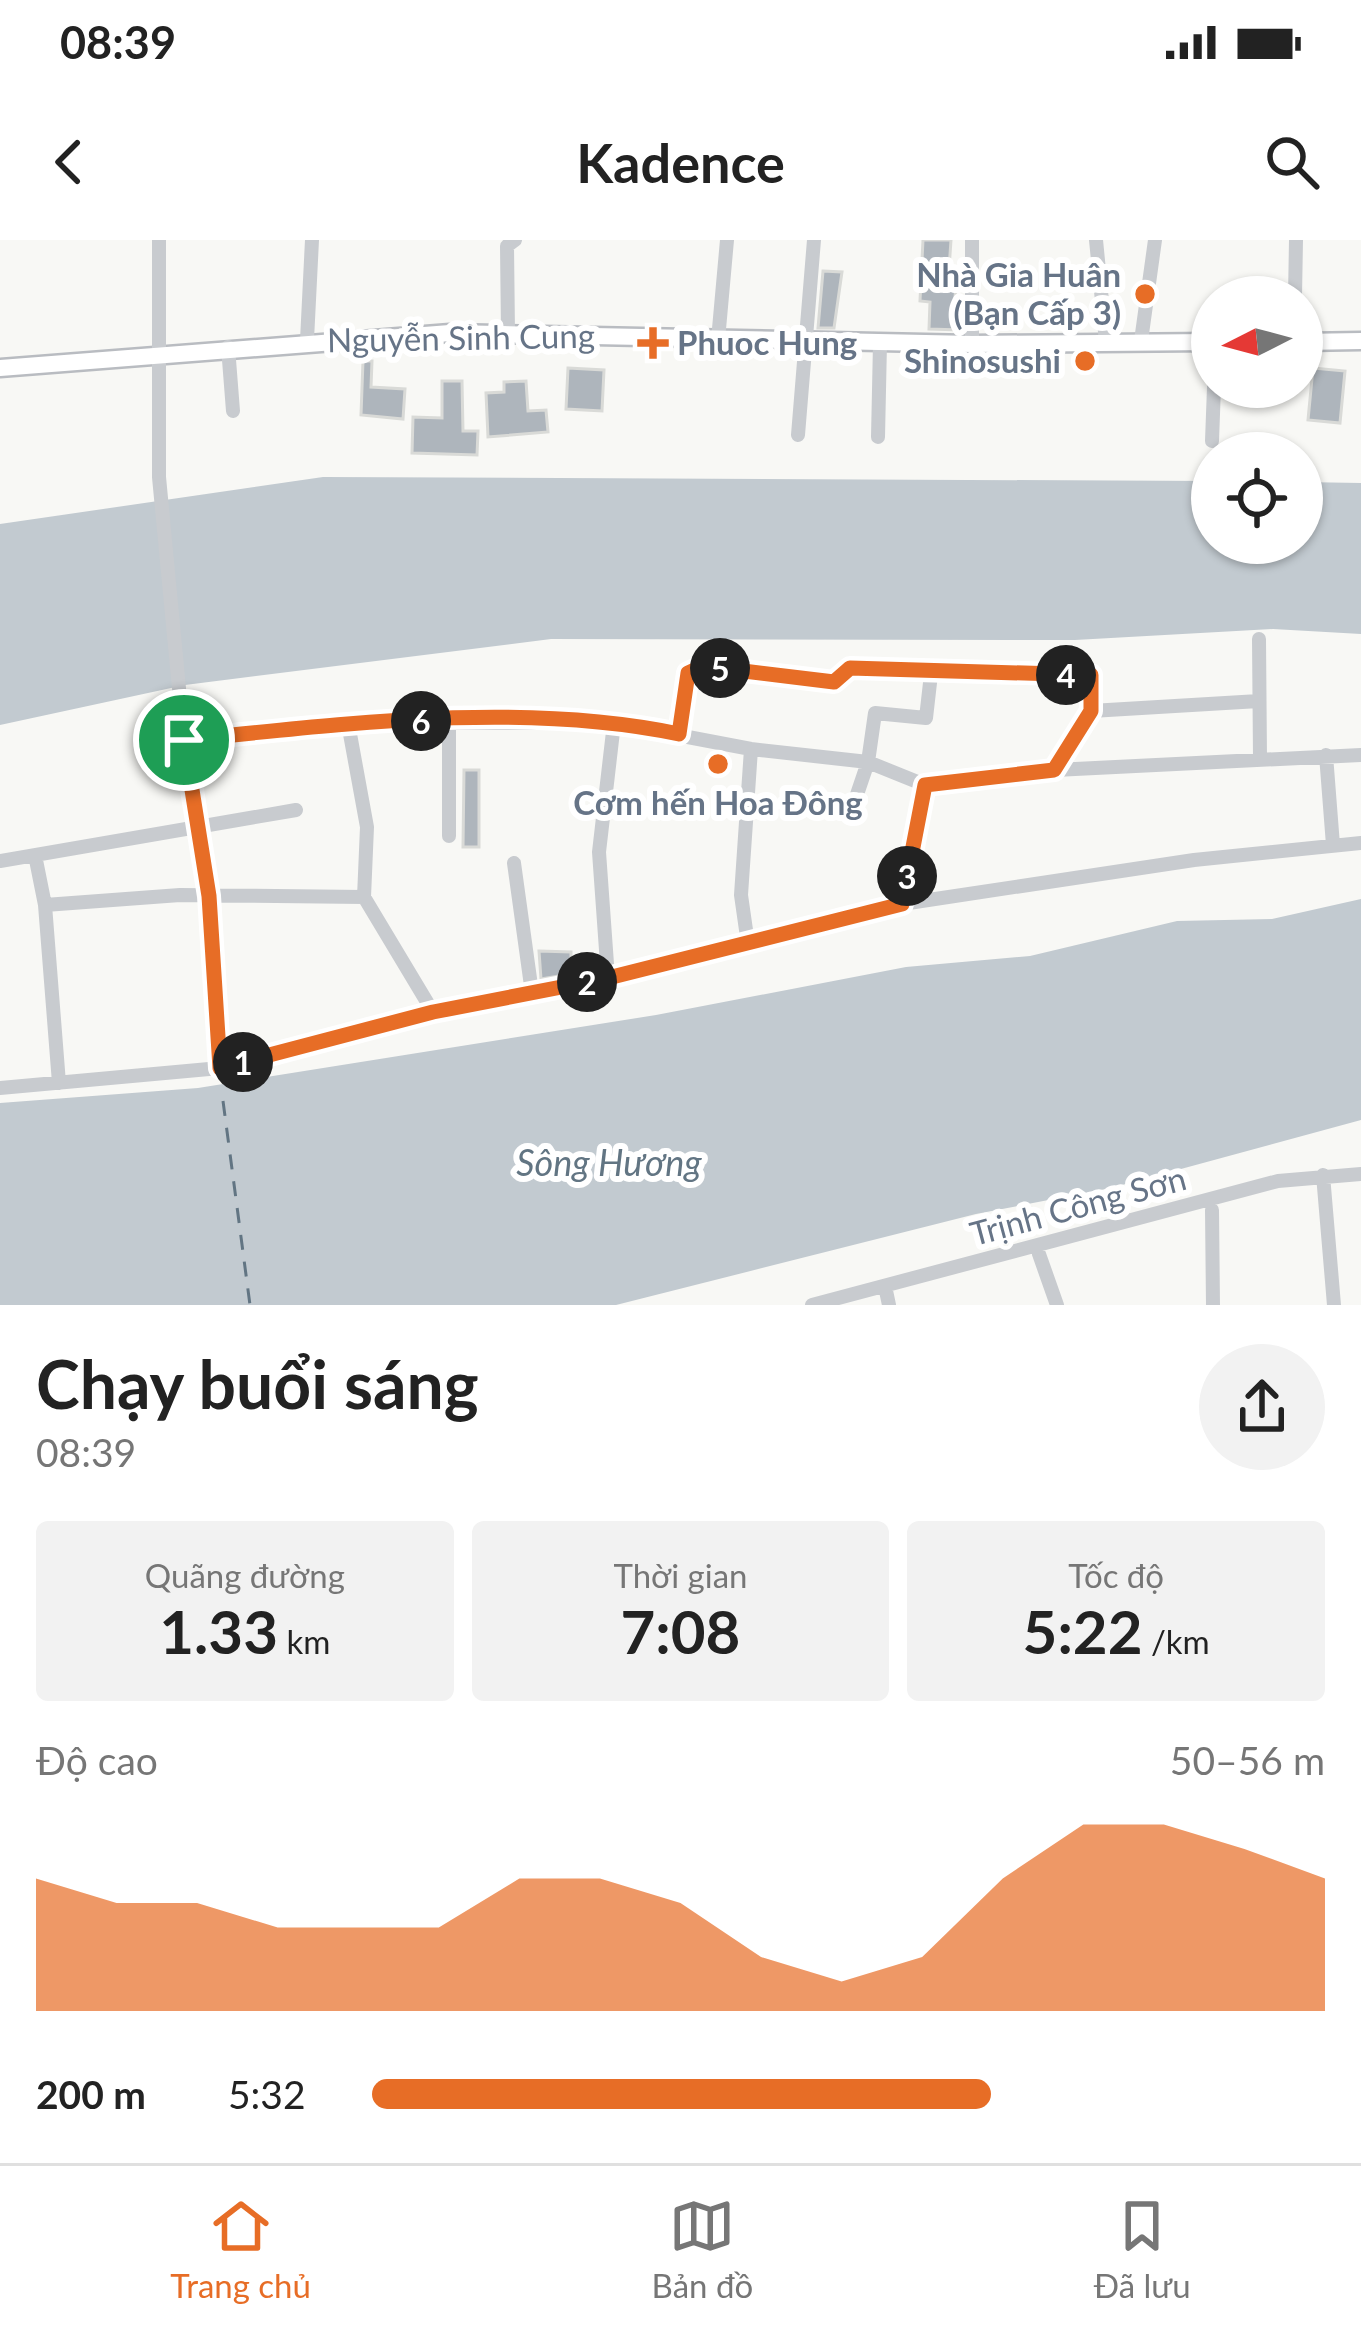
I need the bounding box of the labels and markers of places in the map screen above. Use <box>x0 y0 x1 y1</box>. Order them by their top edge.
place label: Nhà Gia Huân (Bạn Cấp 3) <box>916 254 1121 332</box>
marker: Nhà Gia Huân (Bạn Cấp 3) <box>1132 281 1158 307</box>
place label: Phuoc Hung <box>677 322 857 362</box>
marker: Phuoc Hung <box>640 330 666 356</box>
place label: Shinosushi <box>904 340 1061 380</box>
marker: Shinosushi <box>1072 348 1098 374</box>
pin: 5 <box>690 638 750 698</box>
pin: 4 <box>1036 645 1096 705</box>
pin <box>133 689 235 791</box>
pin: 6 <box>391 691 451 751</box>
marker: Cơm hến Hoa Đông <box>705 751 731 777</box>
place label: Cơm hến Hoa Đông <box>573 782 863 822</box>
pin: 3 <box>877 846 937 906</box>
pin: 2 <box>557 952 617 1012</box>
pin: 1 <box>213 1032 273 1092</box>

